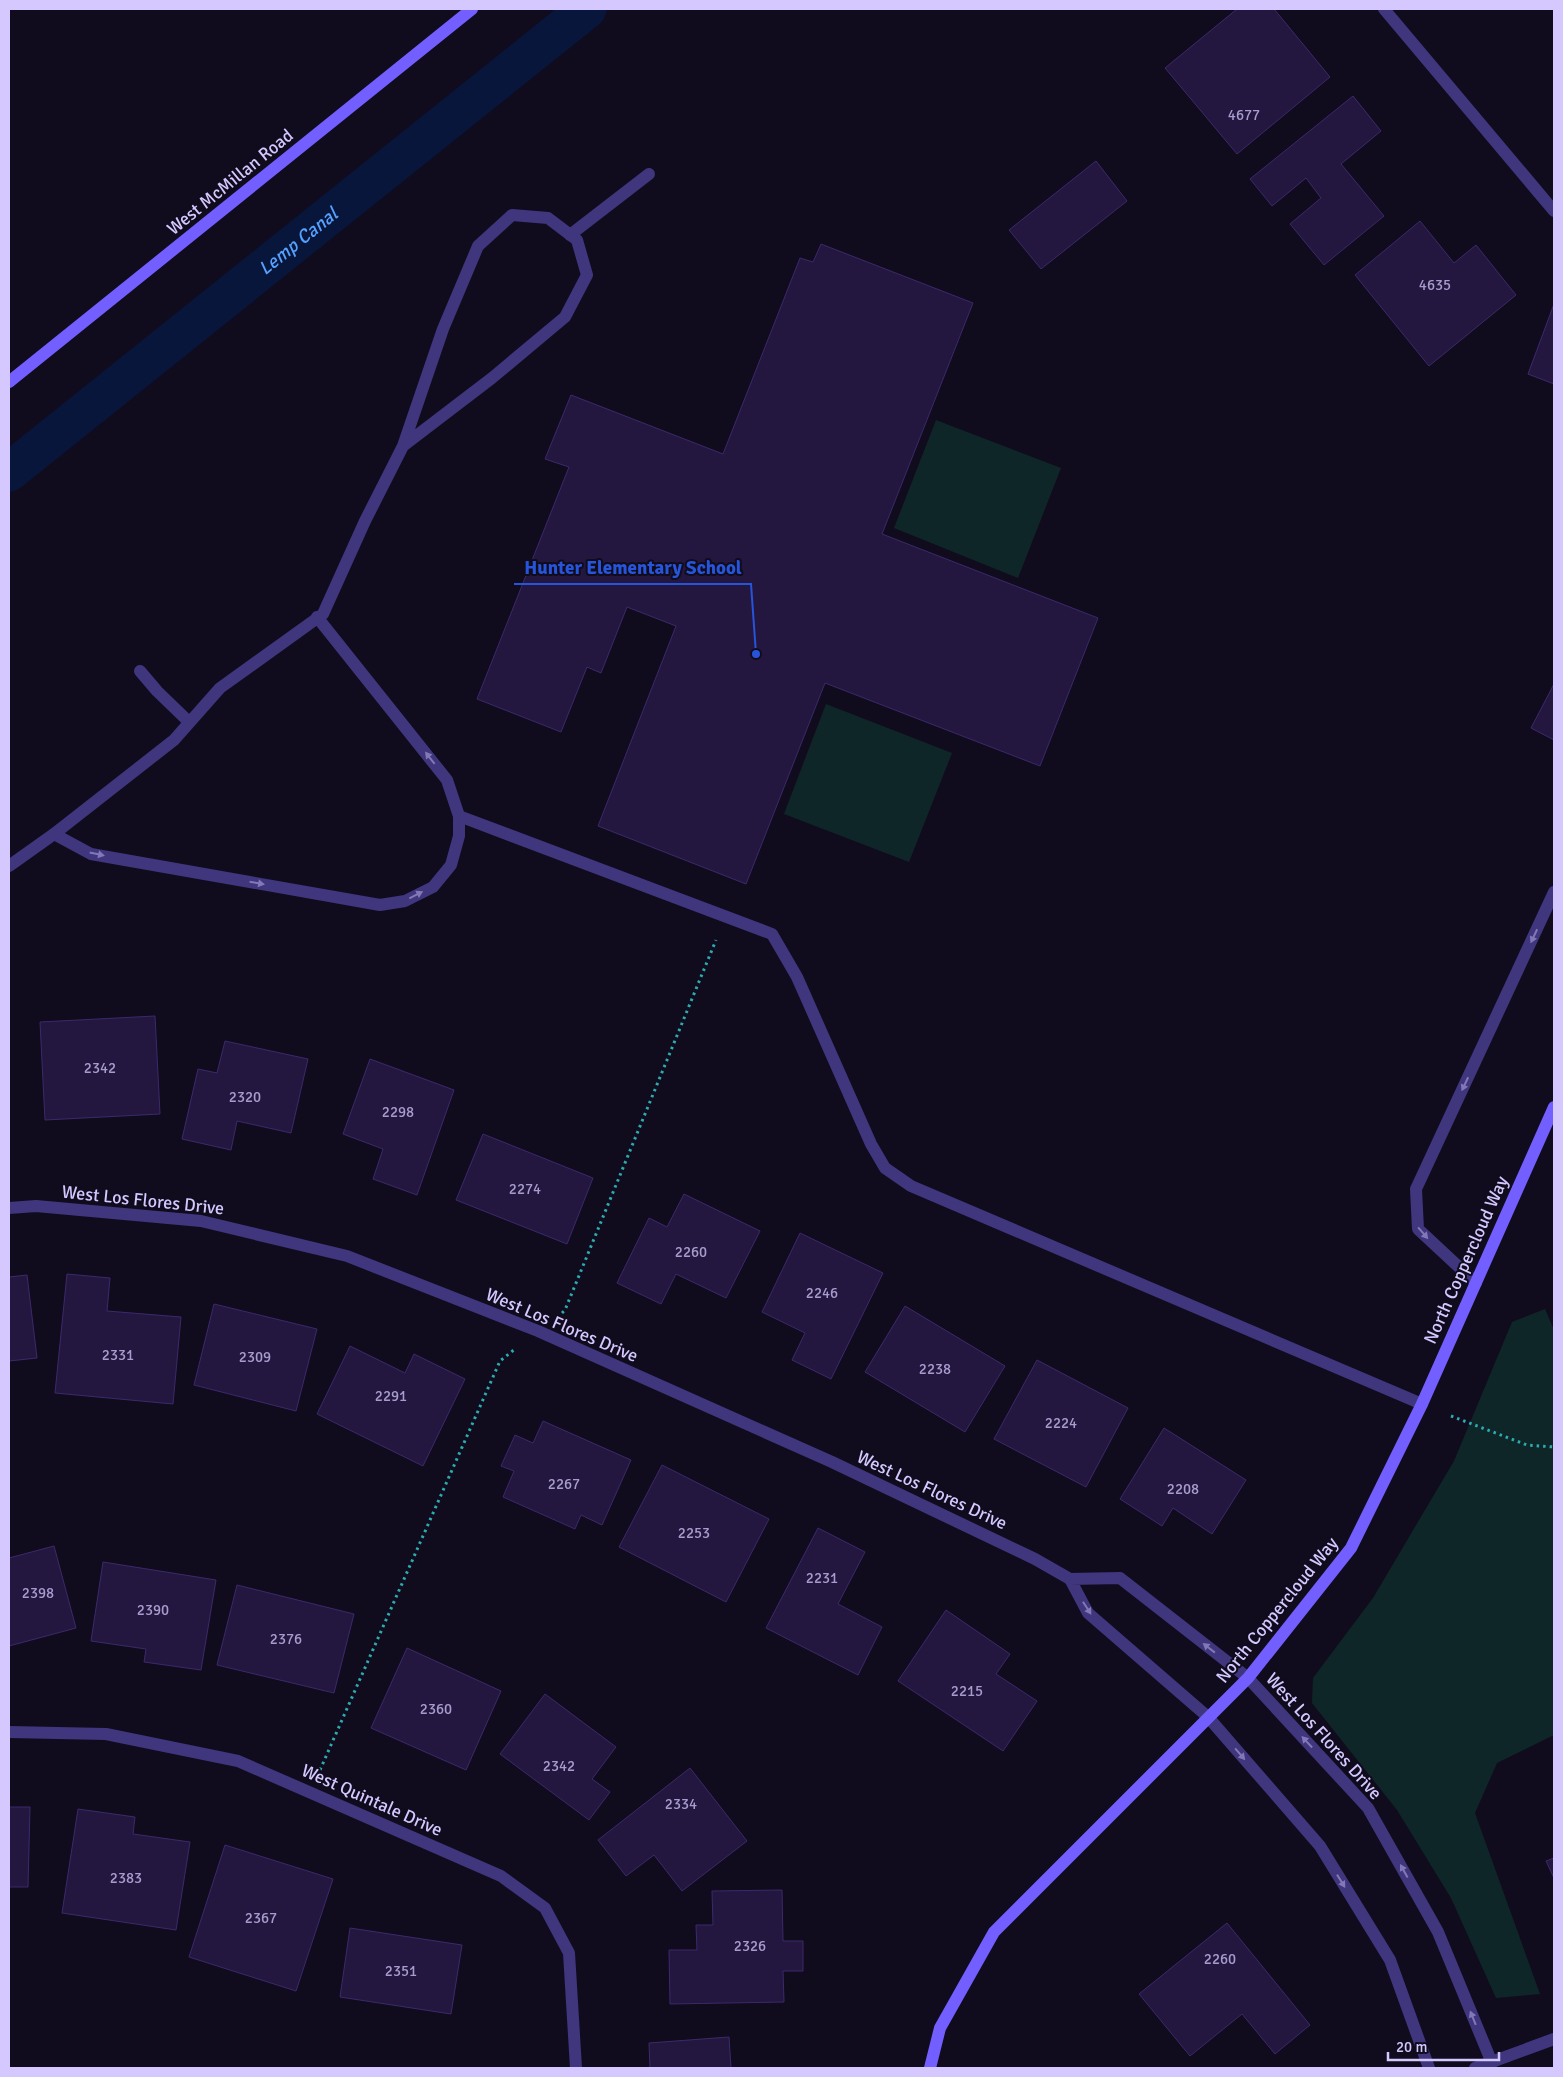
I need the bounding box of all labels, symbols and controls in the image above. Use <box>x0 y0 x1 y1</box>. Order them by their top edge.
house number: 4677 <box>1228 106 1260 124</box>
street label: West McMillan Road <box>162 124 298 240</box>
water label: Lemp Canal <box>254 202 344 281</box>
house number: 4635 <box>1419 276 1451 294</box>
callout: Hunter Elementary School <box>514 550 751 584</box>
text: Hunter Elementary School <box>524 556 742 580</box>
one-way arrow <box>425 752 436 765</box>
one-way arrow <box>90 851 106 859</box>
one-way arrow <box>250 880 266 888</box>
one-way arrow <box>409 891 423 899</box>
one-way arrow <box>1529 929 1538 944</box>
house number: 2342 <box>84 1059 116 1077</box>
one-way arrow <box>1461 1077 1469 1091</box>
house number: 2320 <box>229 1088 261 1106</box>
house number: 2298 <box>382 1103 414 1121</box>
street label: North Coppercloud Way <box>1419 1172 1513 1347</box>
house number: 2274 <box>509 1180 541 1198</box>
street label: West Los Flores Drive <box>61 1181 225 1219</box>
one-way arrow <box>1418 1227 1429 1239</box>
house number: 2260 <box>675 1243 707 1261</box>
street label: West Los Flores Drive <box>483 1283 641 1367</box>
house number: 2246 <box>806 1284 838 1302</box>
house number: 2331 <box>102 1346 134 1364</box>
house number: 2309 <box>239 1348 271 1366</box>
house number: 2238 <box>919 1360 951 1378</box>
house number: 2291 <box>375 1387 407 1405</box>
house number: 2224 <box>1045 1414 1077 1432</box>
street label: West Los Flores Drive <box>853 1446 1011 1534</box>
house number: 2267 <box>548 1475 580 1493</box>
house number: 2208 <box>1167 1480 1199 1498</box>
house number: 2253 <box>678 1524 710 1542</box>
street label: North Coppercloud Way <box>1211 1532 1343 1687</box>
house number: 2231 <box>806 1569 838 1587</box>
house number: 2398 <box>22 1584 54 1602</box>
house number: 2390 <box>137 1601 169 1619</box>
one-way arrow <box>1082 1601 1092 1615</box>
house number: 2376 <box>270 1630 302 1648</box>
one-way arrow <box>1203 1643 1216 1654</box>
street label: West Los Flores Drive <box>1261 1668 1387 1804</box>
house number: 2215 <box>951 1682 983 1700</box>
house number: 2360 <box>420 1700 452 1718</box>
one-way arrow <box>1301 1736 1313 1748</box>
one-way arrow <box>1235 1748 1246 1761</box>
house number: 2342 <box>543 1757 575 1775</box>
street label: West Quintale Drive <box>298 1759 446 1841</box>
house number: 2334 <box>665 1795 697 1813</box>
one-way arrow <box>1400 1864 1408 1878</box>
house number: 2383 <box>110 1869 142 1887</box>
one-way arrow <box>1337 1874 1346 1887</box>
house number: 2367 <box>245 1909 277 1927</box>
house number: 2326 <box>734 1937 766 1955</box>
house number: 2260 <box>1204 1950 1236 1968</box>
house number: 2351 <box>385 1962 417 1980</box>
one-way arrow <box>1469 2010 1477 2025</box>
scale bar <box>1388 2030 1499 2062</box>
text: 20 m <box>1396 2038 1427 2056</box>

